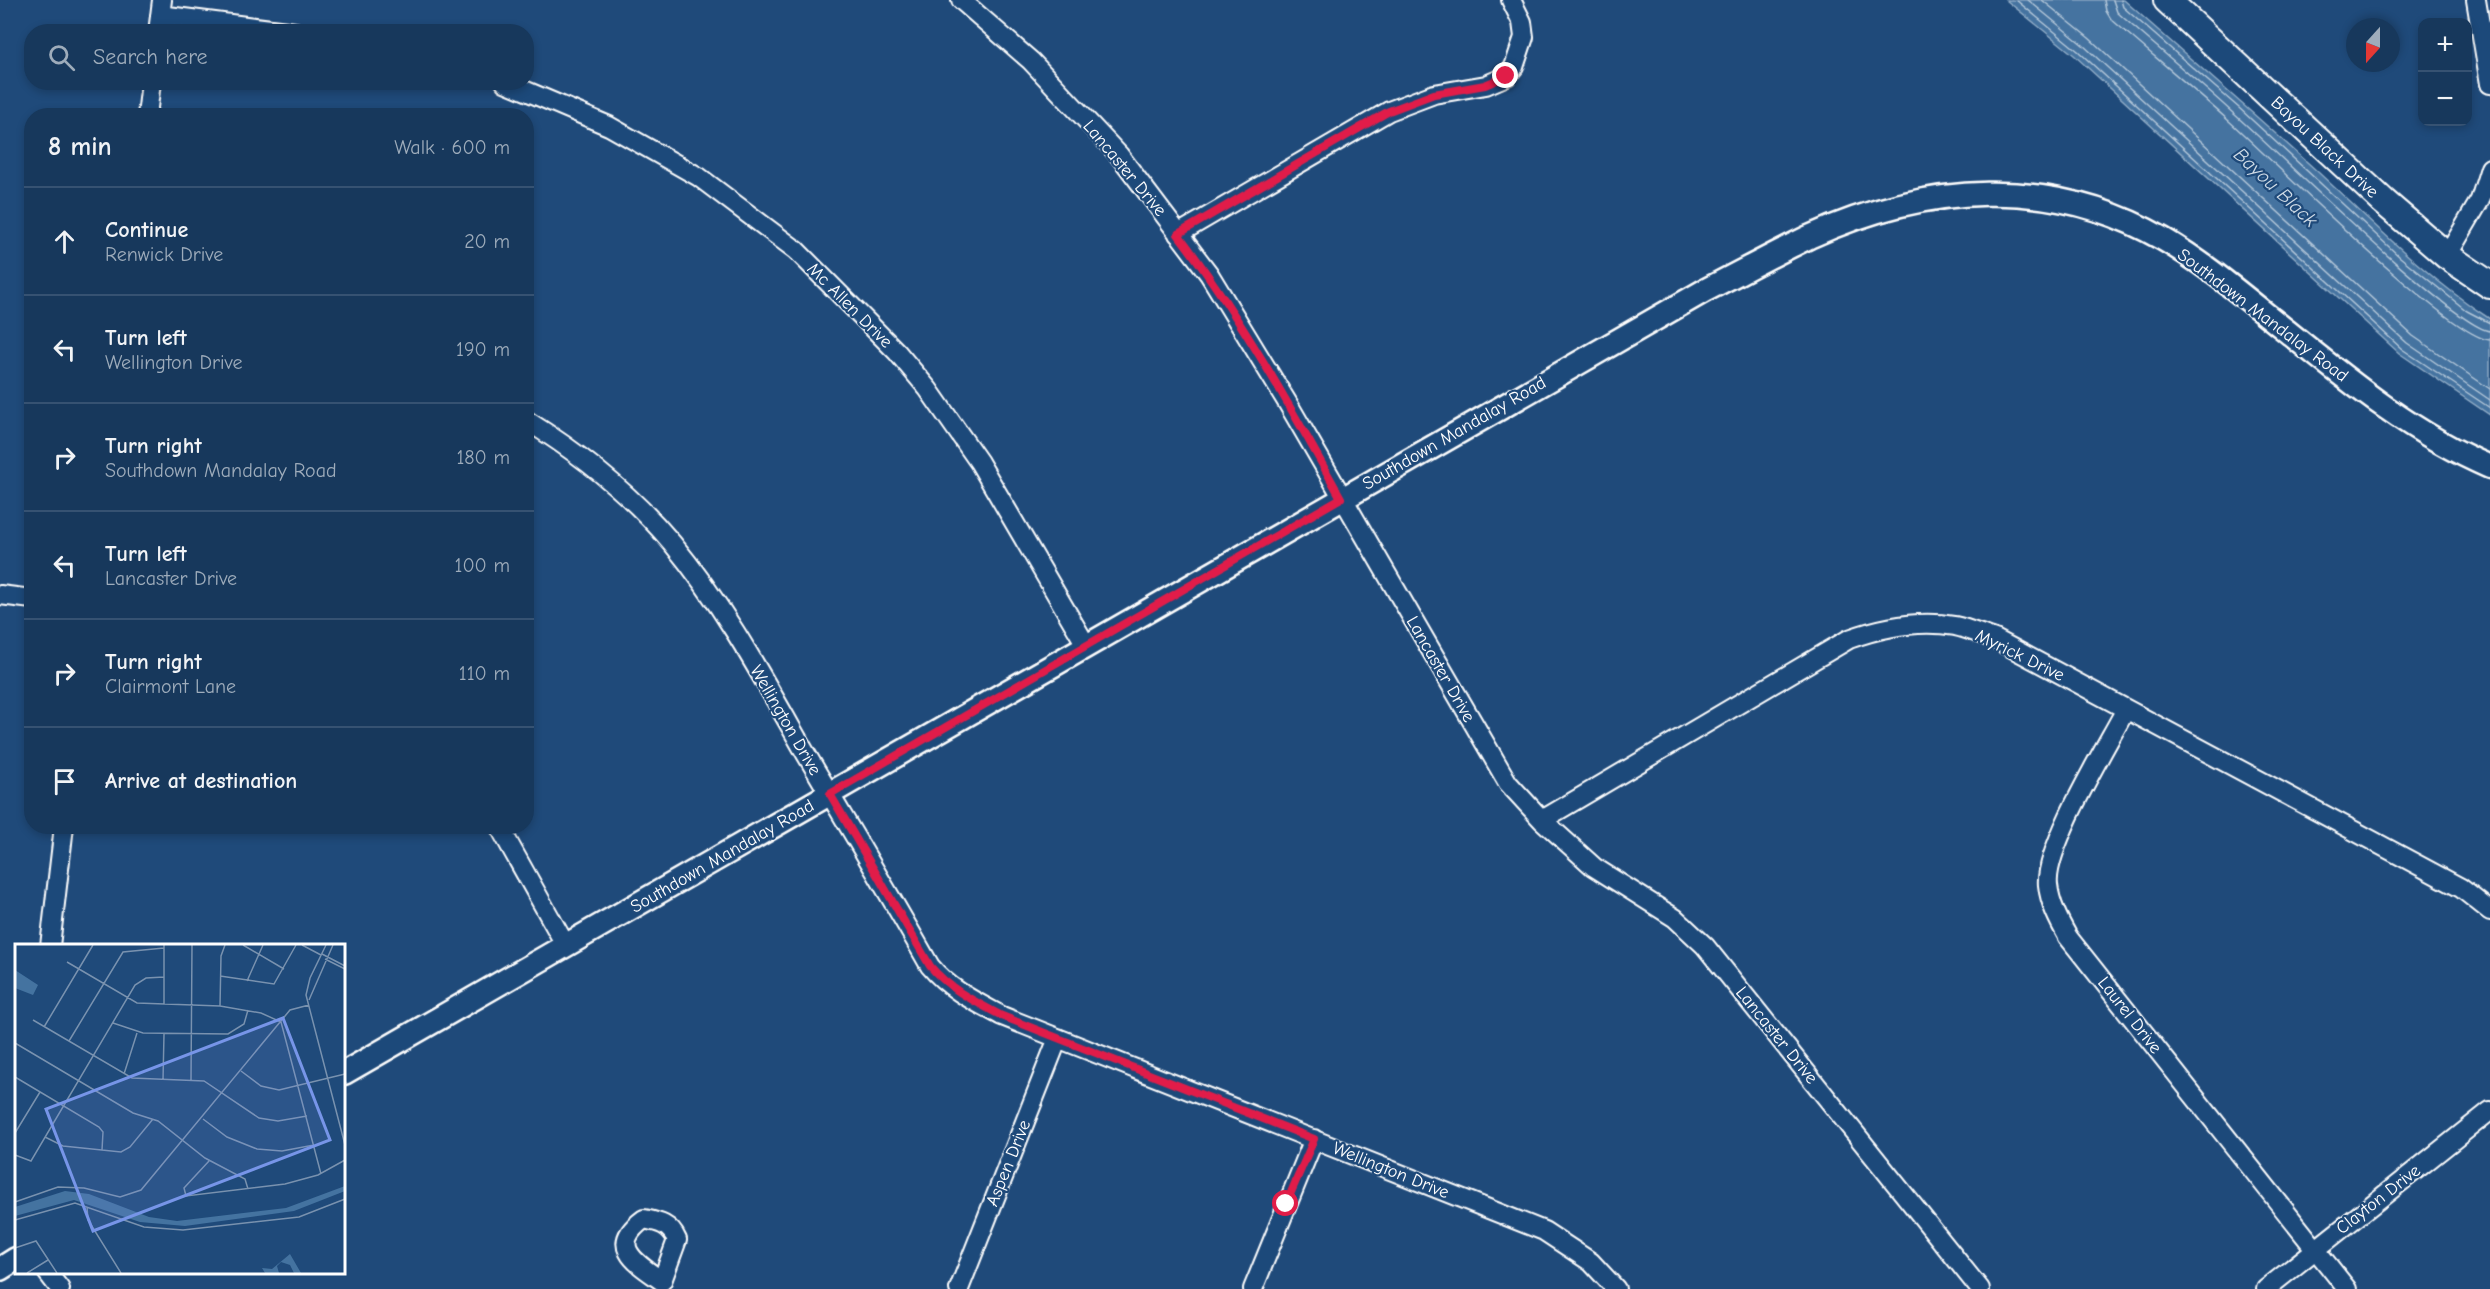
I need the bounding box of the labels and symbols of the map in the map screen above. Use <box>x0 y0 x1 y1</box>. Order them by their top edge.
north arrow <box>2346 18 2400 72</box>
route end <box>1492 62 1518 88</box>
street label: Bayou Black Drive <box>2267 92 2383 202</box>
street label: Lancaster Drive <box>1078 116 1171 221</box>
water label: Bayou Black <box>2229 142 2323 232</box>
street label: Southdown Mandalay Road <box>2173 244 2352 386</box>
street label: Mc Allen Drive <box>803 258 897 352</box>
street label: Southdown Mandalay Road <box>1359 372 1550 495</box>
street label: Lancaster Drive <box>1402 612 1479 726</box>
street label: Myrick Drive <box>1972 625 2068 686</box>
street label: Wellington Drive <box>746 661 826 779</box>
street label: Southdown Mandalay Road <box>627 795 818 918</box>
inset map <box>15 944 345 1274</box>
street label: Laurel Drive <box>2093 973 2166 1058</box>
street label: Lancaster Drive <box>1731 982 1822 1088</box>
street label: Aspen Drive <box>982 1117 1035 1209</box>
street label: Wellington Drive <box>1330 1138 1452 1203</box>
street label: Clayton Drive <box>2332 1160 2425 1239</box>
route start <box>1272 1190 1298 1216</box>

